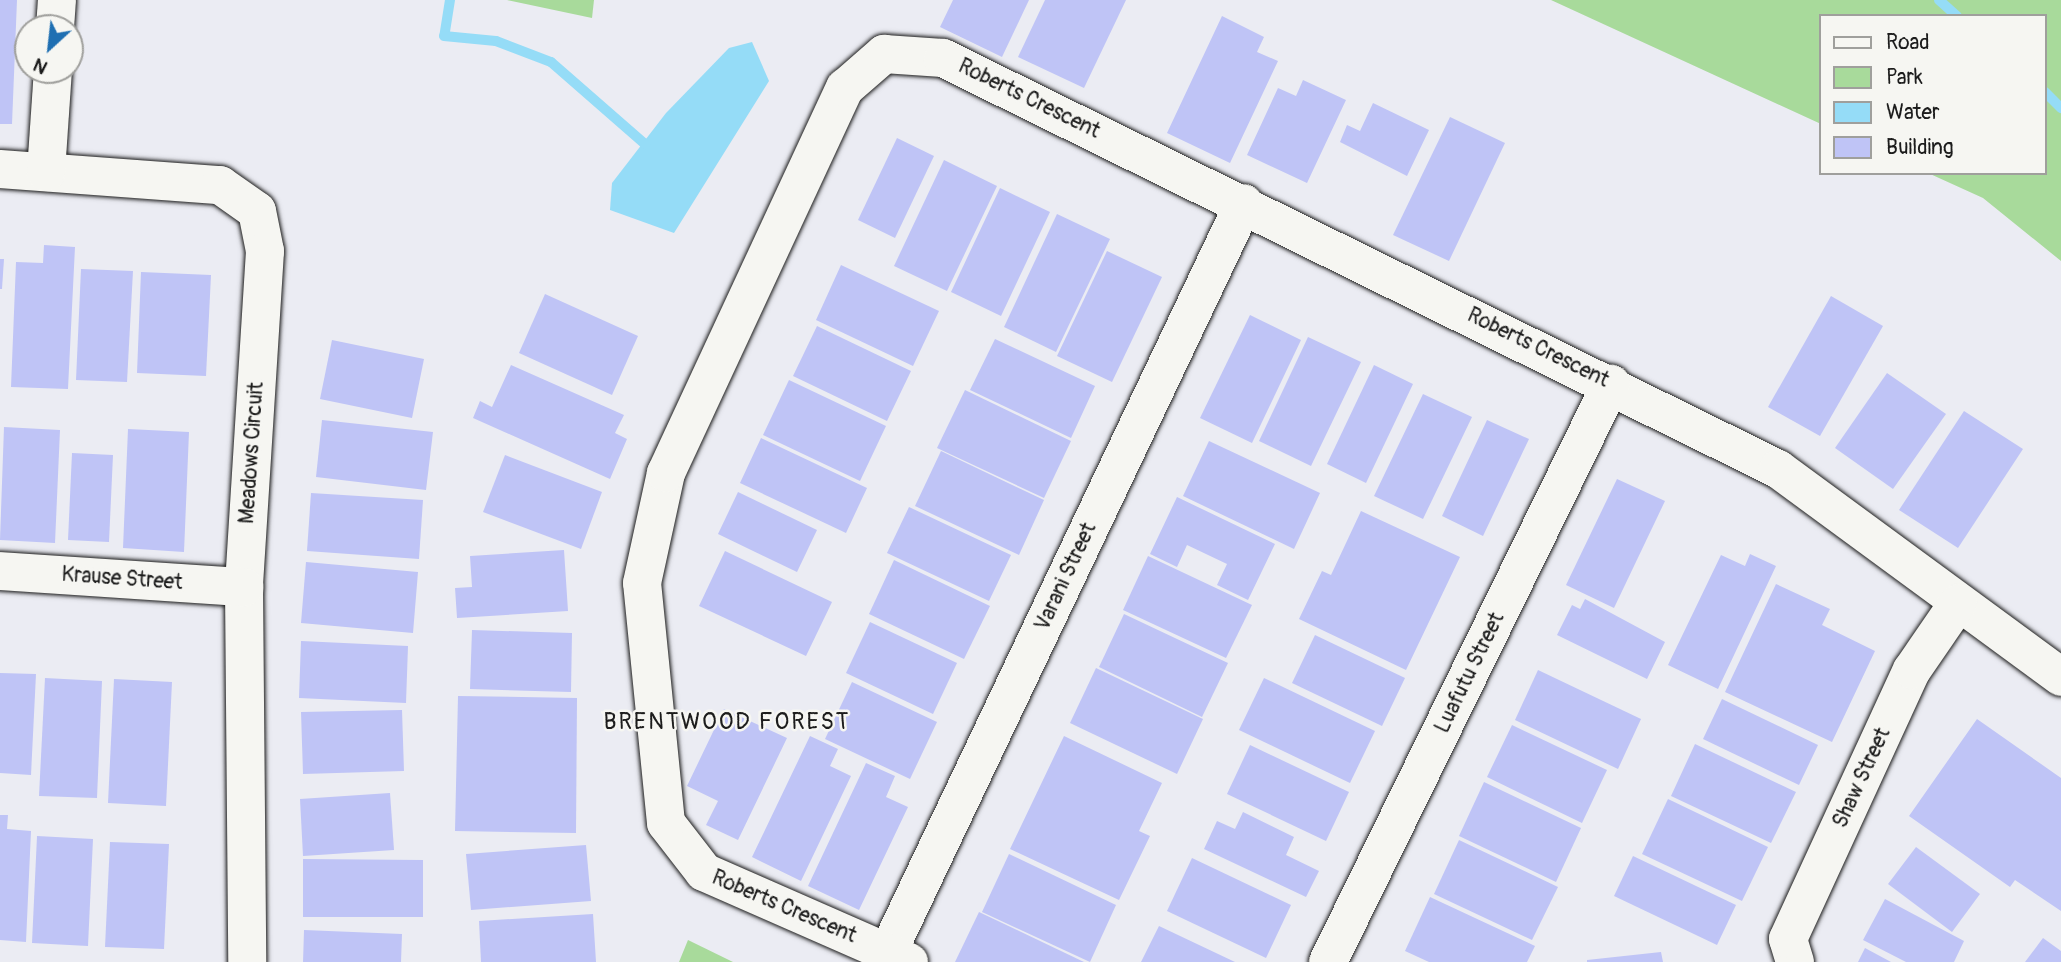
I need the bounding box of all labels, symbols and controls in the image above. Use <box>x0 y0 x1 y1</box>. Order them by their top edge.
north arrow <box>14 14 84 84</box>
legend <box>1820 14 2047 175</box>
text: Road <box>1886 29 1930 56</box>
text: N <box>29 52 52 80</box>
street label: Roberts Crescent <box>954 54 1104 144</box>
text: Park <box>1886 64 1923 91</box>
text: Water <box>1886 99 1939 126</box>
text: Building <box>1886 134 1953 161</box>
street label: Roberts Crescent <box>1463 303 1613 393</box>
street label: Meadows Circuit <box>234 381 270 525</box>
street label: Varani Street <box>1030 519 1102 635</box>
street label: Krause Street <box>61 562 183 596</box>
street label: Luafutu Street <box>1430 609 1510 737</box>
district label: BRENTWOOD FOREST <box>605 708 849 736</box>
street label: Shaw Street <box>1828 724 1896 832</box>
street label: Roberts Crescent <box>708 865 860 949</box>

